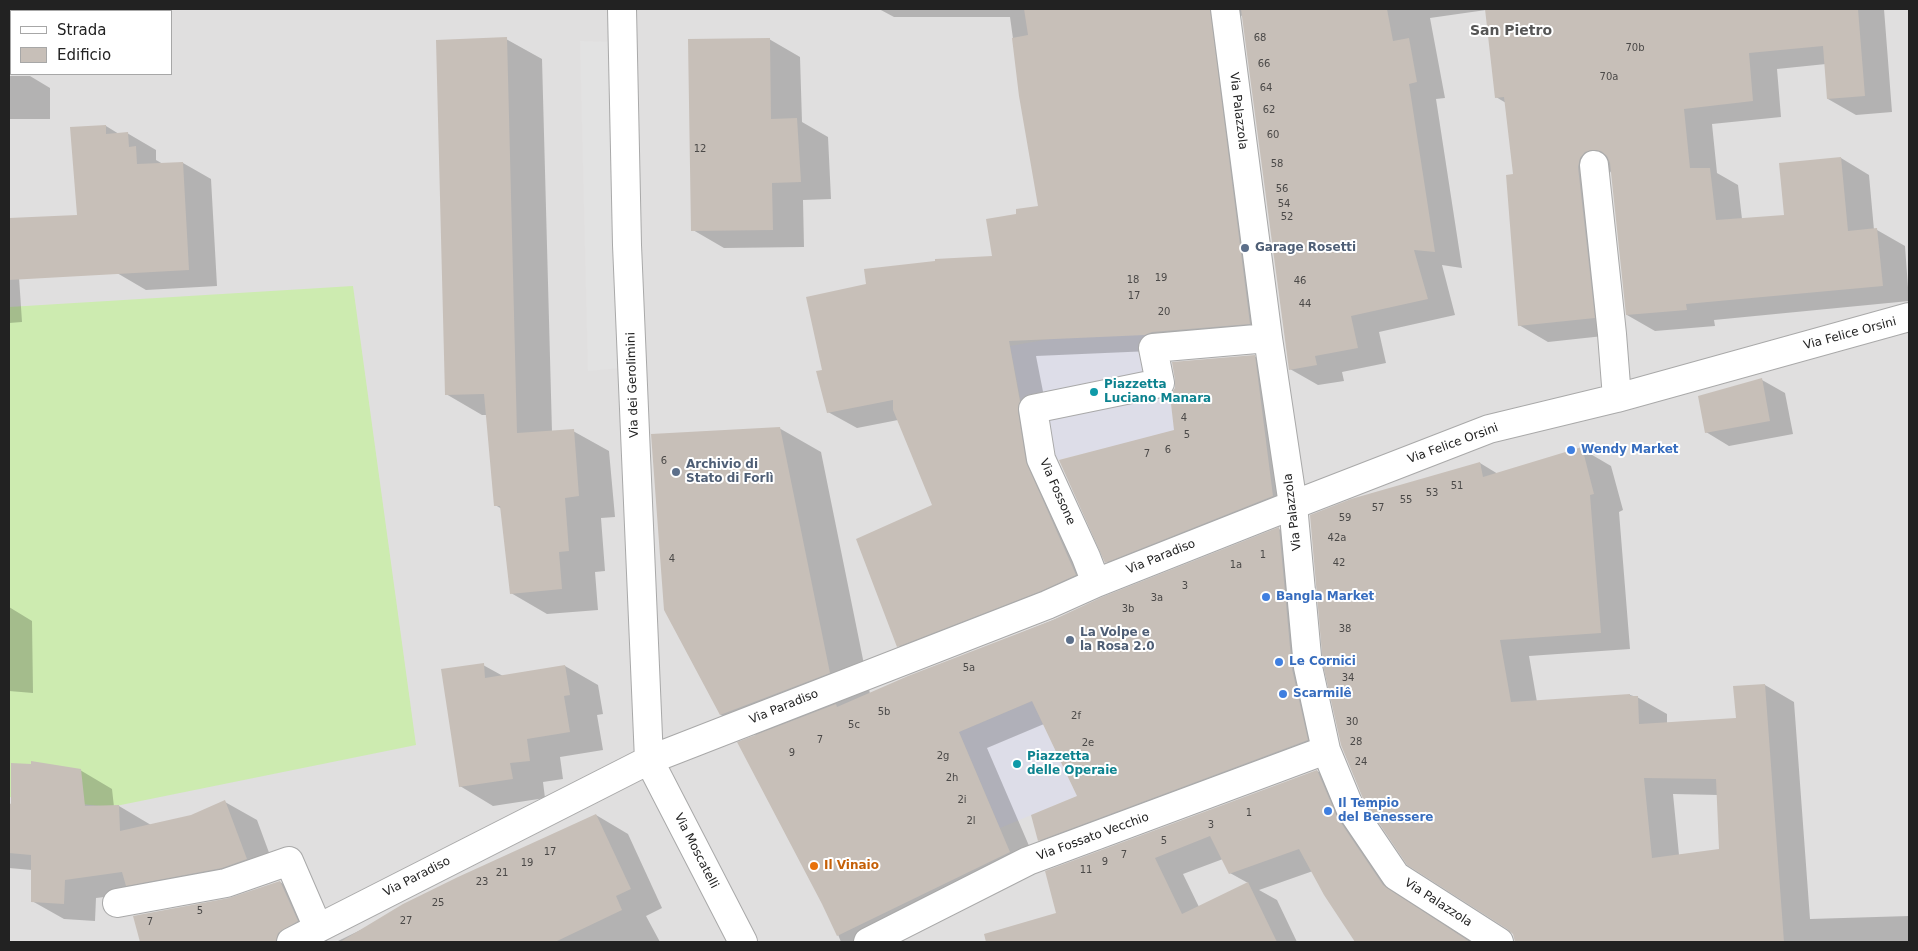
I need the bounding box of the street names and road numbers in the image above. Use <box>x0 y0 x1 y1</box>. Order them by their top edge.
street label: Via Palazzola <box>1226 72 1250 150</box>
street label: Via Felice Orsini <box>1802 315 1898 353</box>
street label: Via dei Gerolimini <box>624 332 642 438</box>
street label: Via Felice Orsini <box>1406 421 1500 467</box>
street label: Via Fossone <box>1036 457 1078 527</box>
street label: Via Palazzola <box>1281 473 1305 551</box>
street label: Via Paradiso <box>1124 537 1198 577</box>
street label: Via Paradiso <box>747 687 821 727</box>
street label: Via Fossato Vecchio <box>1035 810 1151 864</box>
street label: Via Moscatelli <box>671 811 721 891</box>
street label: Via Paradiso <box>381 854 453 900</box>
street label: Via Palazzola <box>1401 876 1475 930</box>

